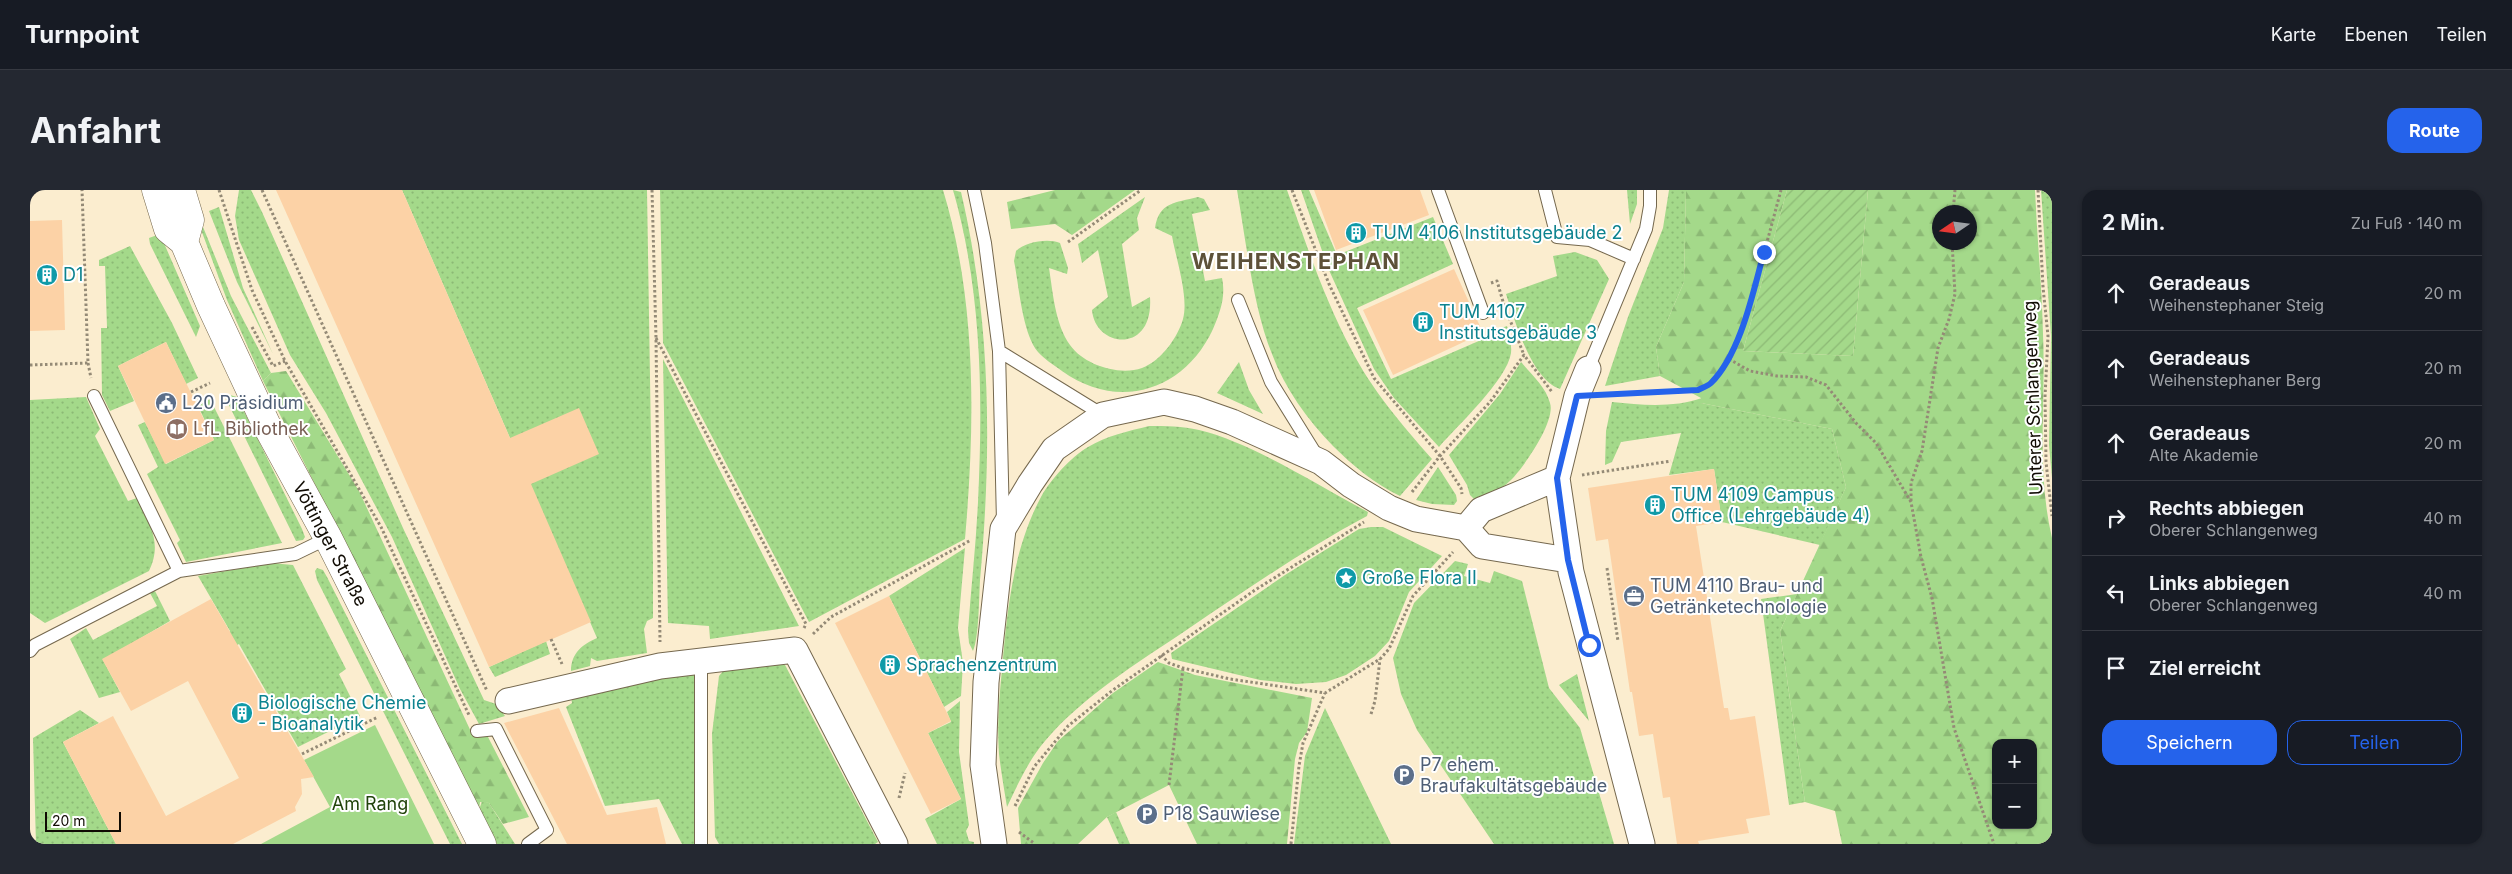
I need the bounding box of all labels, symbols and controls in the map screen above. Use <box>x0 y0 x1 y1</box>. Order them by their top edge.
text: Turnpoint <box>25 20 139 49</box>
text: Karte <box>2271 24 2316 45</box>
text: Ebenen <box>2344 24 2408 45</box>
text: Teilen <box>2436 24 2487 45</box>
button: Route <box>2387 108 2482 153</box>
text: Anfahrt <box>30 109 161 151</box>
north arrow <box>1932 205 1977 250</box>
text: 2 Min. <box>2102 210 2166 235</box>
text: Zu Fuß · 140 m <box>2351 213 2462 233</box>
building icon: TUM 4106 Institutsgebäude 2 <box>1344 221 1368 245</box>
place label: TUM 4106 Institutsgebäude 2 <box>1372 222 1623 243</box>
route end <box>1753 241 1776 264</box>
district label: WEIHENSTEPHAN <box>1192 248 1400 274</box>
building icon: D1 <box>35 263 59 287</box>
place label: D1 <box>63 264 83 285</box>
text: Geradeaus <box>2149 272 2250 295</box>
icon: ahead <box>2102 279 2130 307</box>
text: 20 m <box>2424 283 2462 303</box>
text: Weihenstephaner Steig <box>2149 295 2324 315</box>
street label: Unterer Schlangenweg <box>2019 300 2046 496</box>
place label: TUM 4107 Institutsgebäude 3 <box>1439 301 1597 343</box>
building icon: TUM 4107 Institutsgebäude 3 <box>1411 310 1435 334</box>
text: Geradeaus <box>2149 347 2250 370</box>
icon: ahead <box>2102 354 2130 382</box>
text: 20 m <box>2424 358 2462 378</box>
text: Weihenstephaner Berg <box>2149 370 2321 390</box>
public building icon: L20 Präsidium <box>154 391 178 415</box>
place label: L20 Präsidium <box>182 392 304 413</box>
library icon: LfL Bibliothek <box>165 417 189 441</box>
place label: LfL Bibliothek <box>193 418 309 439</box>
text: Geradeaus <box>2149 422 2250 445</box>
icon: ahead <box>2102 429 2130 457</box>
text: 20 m <box>2424 433 2462 453</box>
text: Alte Akademie <box>2149 445 2258 465</box>
street label: Vöttinger Straße <box>289 478 372 610</box>
place label: TUM 4109 Campus Office (Lehrgebäude 4) <box>1671 484 1870 526</box>
building icon: TUM 4109 Campus Office (Lehrgebäude 4) <box>1643 493 1667 517</box>
text: Rechts abbiegen <box>2149 497 2304 520</box>
icon: right <box>2102 504 2130 532</box>
text: 40 m <box>2423 508 2462 528</box>
text: Oberer Schlangenweg <box>2149 520 2318 540</box>
place icon: Große Flora II <box>1334 566 1358 590</box>
place label: Große Flora II <box>1362 567 1477 588</box>
text: Links abbiegen <box>2149 572 2290 595</box>
place label: TUM 4110 Brau- und Getränketechnologie <box>1650 575 1827 617</box>
icon: left <box>2102 579 2130 607</box>
text: 40 m <box>2423 583 2462 603</box>
office icon: TUM 4110 Brau- und Getränketechnologie <box>1622 584 1646 608</box>
text: Oberer Schlangenweg <box>2149 595 2318 615</box>
route start <box>1578 634 1601 657</box>
building icon: Sprachenzentrum <box>878 653 902 677</box>
place label: Sprachenzentrum <box>906 654 1057 675</box>
icon: arrive <box>2102 654 2130 682</box>
text: Ziel erreicht <box>2149 657 2261 680</box>
place label: Biologische Chemie - Bioanalytik <box>258 692 426 734</box>
building icon: Biologische Chemie - Bioanalytik <box>230 701 254 725</box>
button: Speichern <box>2102 720 2277 765</box>
button: Teilen <box>2287 720 2462 765</box>
map controls <box>1992 739 2037 829</box>
button: + <box>1992 739 2037 784</box>
place label: P7 ehem. Braufakultätsgebäude <box>1420 754 1607 796</box>
parking icon: P7 ehem. Braufakultätsgebäude <box>1392 763 1416 787</box>
button: − <box>1992 784 2037 829</box>
park label: Am Rang <box>332 793 408 814</box>
parking icon: P18 Sauwiese <box>1135 802 1159 826</box>
place label: P18 Sauwiese <box>1163 803 1280 824</box>
scale bar <box>45 809 121 832</box>
text: 20 m <box>52 812 86 829</box>

